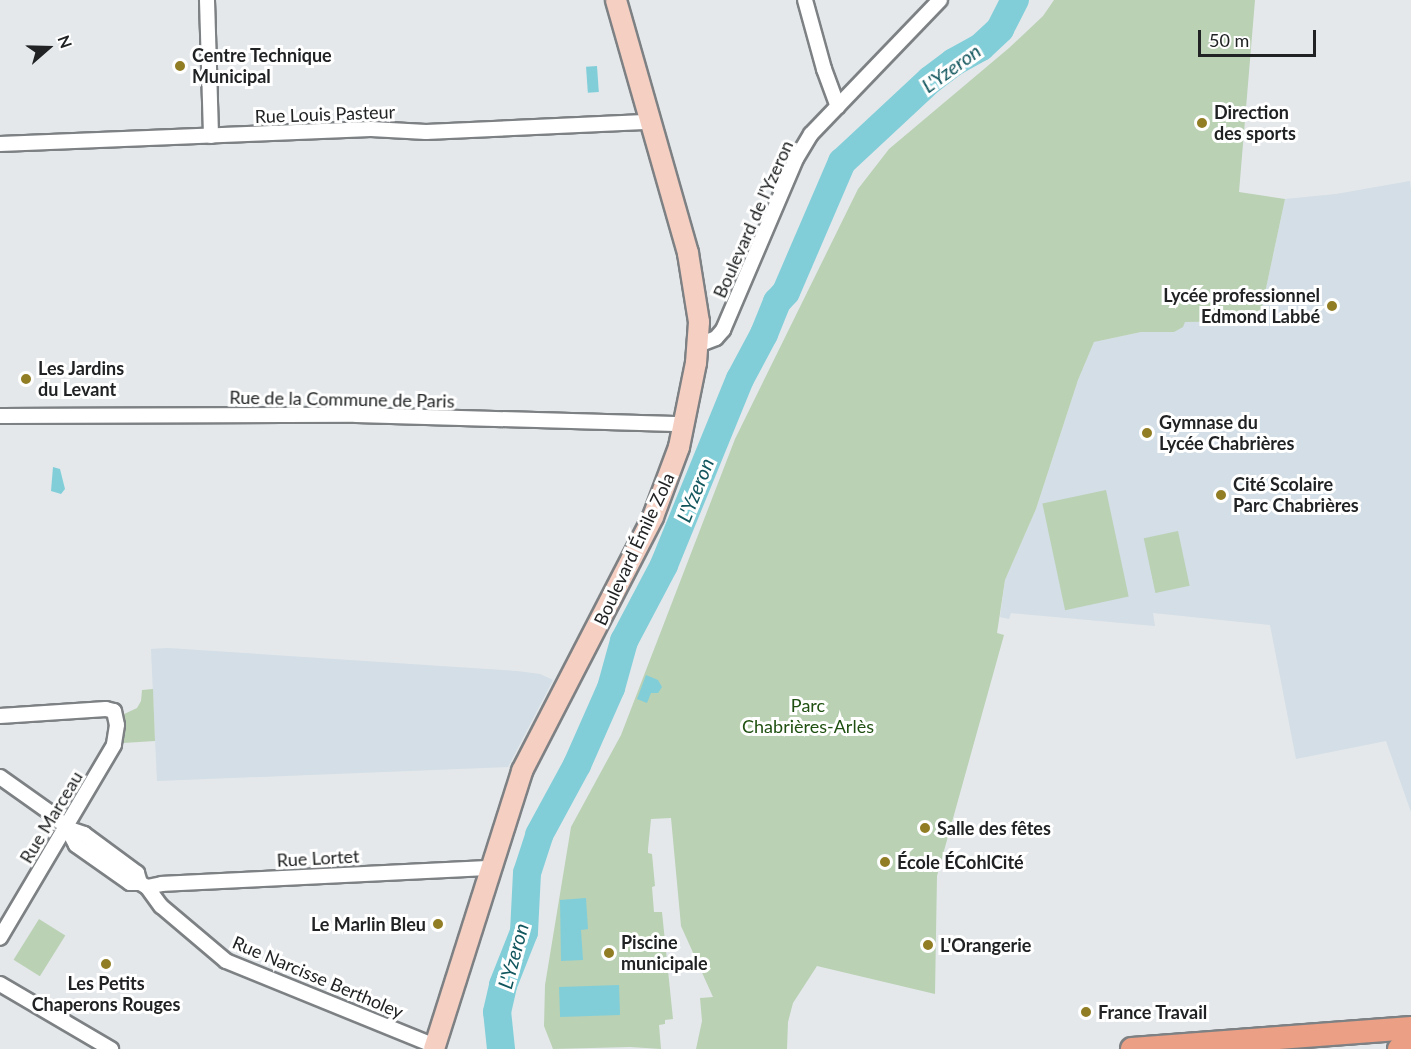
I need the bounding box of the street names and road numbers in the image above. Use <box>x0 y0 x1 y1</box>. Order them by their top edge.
street label: Rue Louis Pasteur <box>254 101 396 127</box>
street label: Boulevard de l'Yzeron <box>709 137 797 301</box>
street label: Rue de la Commune de Paris <box>229 386 455 412</box>
street label: Boulevard Émile Zola <box>589 469 679 629</box>
street label: Rue Marceau <box>15 767 87 867</box>
street label: Rue Lortet <box>276 845 360 871</box>
street label: Rue Narcisse Bertholey <box>229 931 407 1023</box>

